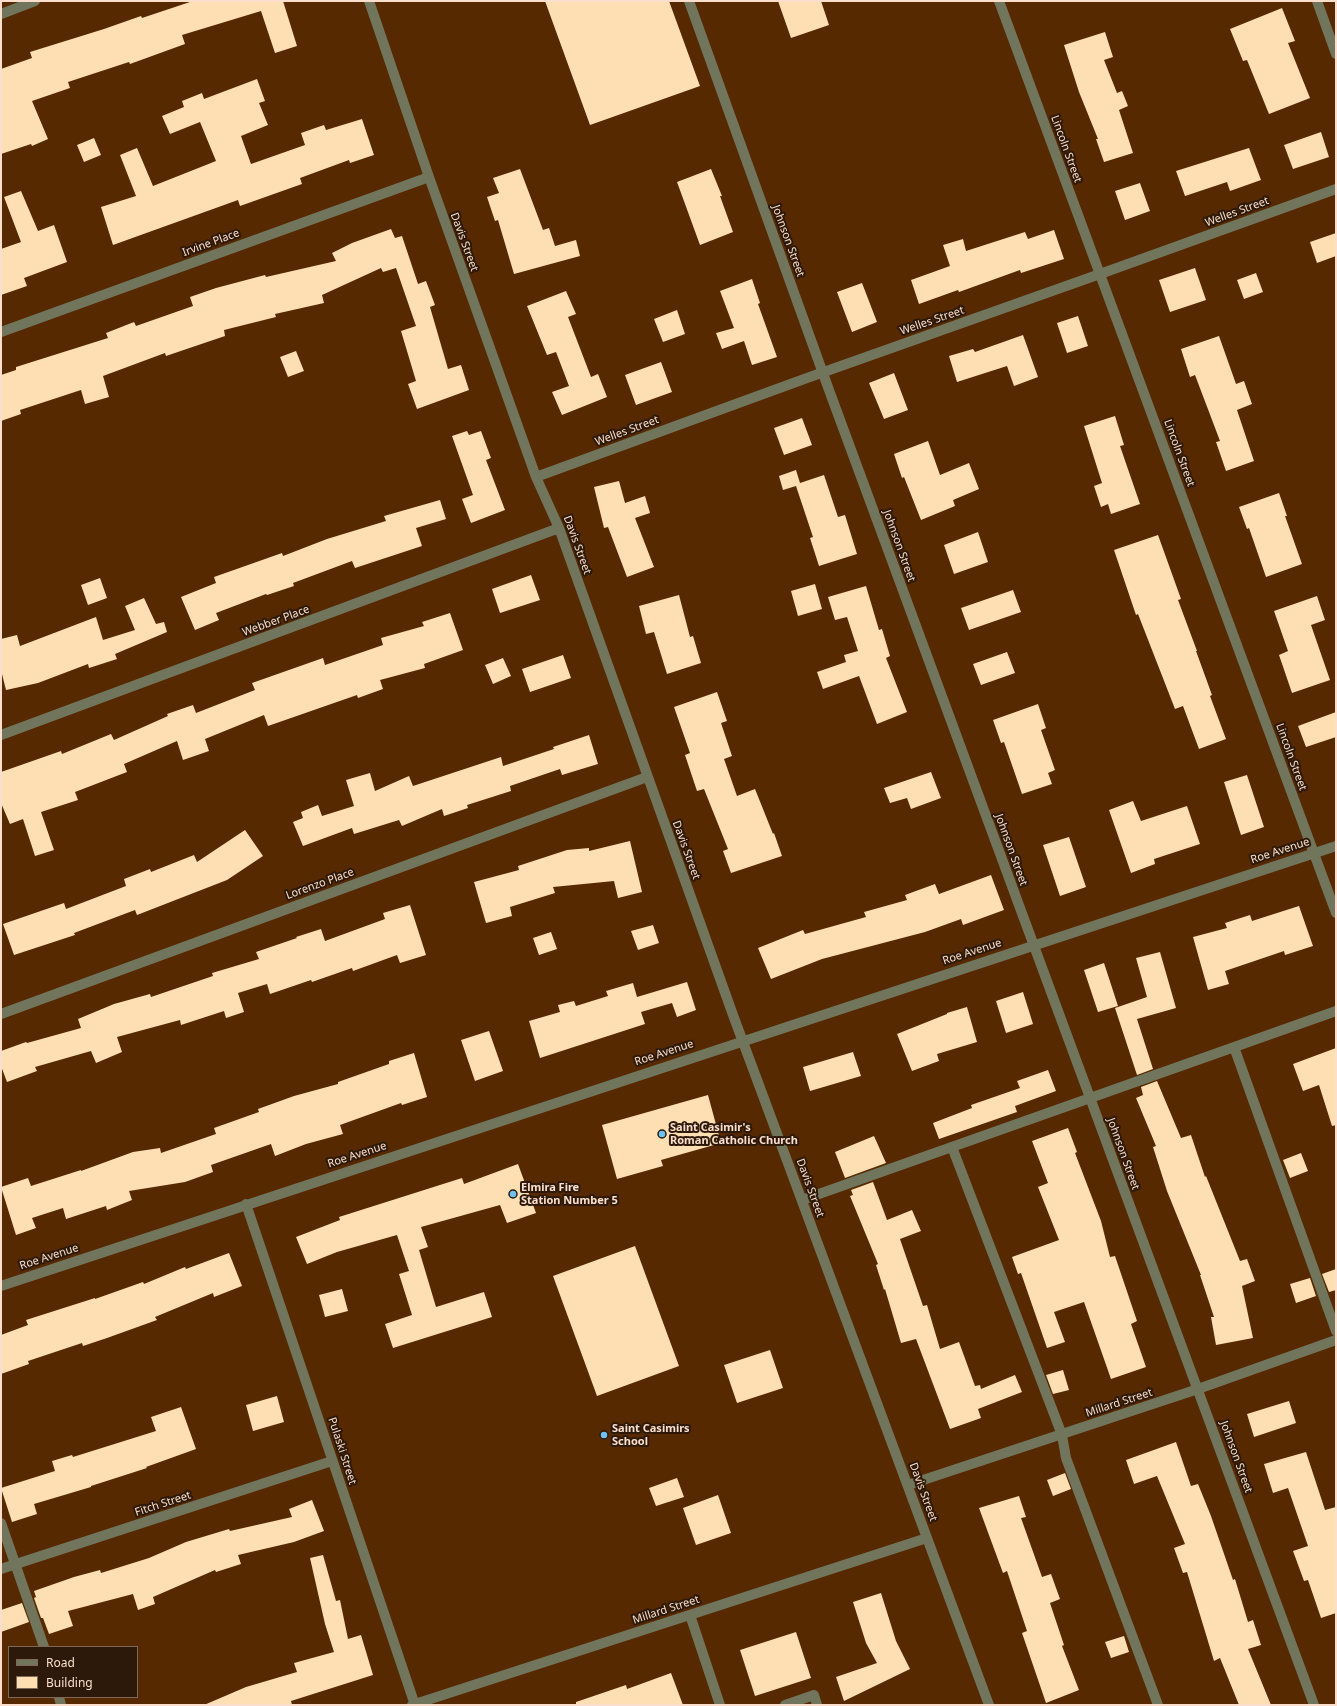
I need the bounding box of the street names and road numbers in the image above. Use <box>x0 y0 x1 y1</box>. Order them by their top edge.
street label: Lincoln Street <box>1048 114 1084 184</box>
street label: Welles Street <box>1203 194 1271 230</box>
street label: Johnson Street <box>769 203 807 279</box>
street label: Davis Street <box>447 211 481 273</box>
street label: Irvine Place <box>181 227 241 259</box>
street label: Welles Street <box>898 304 966 338</box>
street label: Welles Street <box>593 413 661 449</box>
street label: Lincoln Street <box>1161 418 1197 488</box>
street label: Johnson Street <box>880 508 918 584</box>
street label: Davis Street <box>560 514 594 576</box>
street label: Webber Place <box>241 603 311 639</box>
street label: Lincoln Street <box>1273 722 1309 792</box>
street label: Johnson Street <box>992 812 1030 888</box>
street label: Davis Street <box>669 819 703 881</box>
street label: Roe Avenue <box>1249 835 1311 867</box>
street label: Lorenzo Place <box>284 866 356 902</box>
street label: Roe Avenue <box>941 936 1003 968</box>
street label: Roe Avenue <box>633 1037 695 1069</box>
street label: Johnson Street <box>1104 1116 1142 1192</box>
street label: Roe Avenue <box>326 1139 388 1171</box>
street label: Davis Street <box>793 1157 827 1219</box>
street label: Roe Avenue <box>18 1241 80 1273</box>
street label: Millard Street <box>1084 1386 1154 1420</box>
street label: Pulaski Street <box>325 1416 359 1486</box>
street label: Johnson Street <box>1217 1419 1255 1495</box>
street label: Davis Street <box>906 1461 940 1523</box>
street label: Fitch Street <box>133 1489 193 1519</box>
street label: Millard Street <box>631 1593 701 1627</box>

